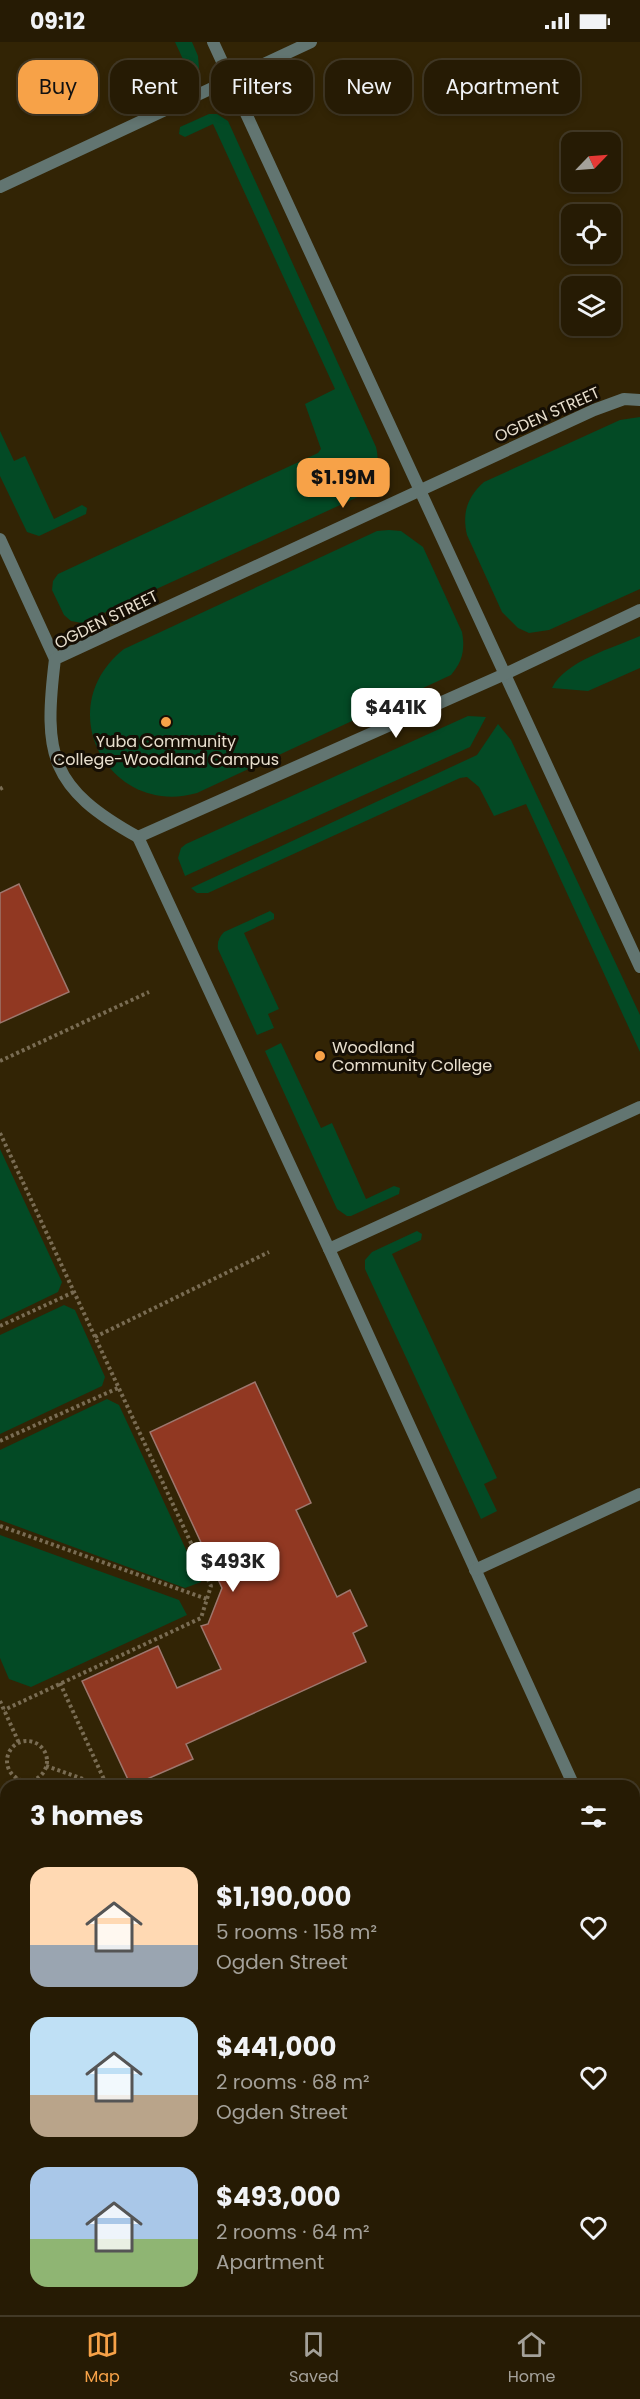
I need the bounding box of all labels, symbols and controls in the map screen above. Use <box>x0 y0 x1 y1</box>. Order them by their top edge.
text: 09:12 <box>30 6 85 37</box>
chip: Buy <box>18 60 98 114</box>
chip: Rent <box>110 60 199 114</box>
chip: Filters <box>211 60 313 114</box>
chip: New <box>325 60 412 114</box>
chip: Apartment <box>424 60 580 114</box>
north arrow <box>561 132 621 192</box>
map controls <box>561 132 621 336</box>
button: locate <box>561 204 621 264</box>
button: layers <box>561 276 621 336</box>
street label: OGDEN STREET <box>491 381 604 448</box>
pin: $1.19M <box>294 458 392 509</box>
text: $1.19M <box>311 463 375 491</box>
street label: OGDEN STREET <box>50 584 162 655</box>
pin: $441K <box>354 688 438 739</box>
text: $441K <box>365 693 427 721</box>
marker: Yuba Community College-Woodland Campus <box>159 715 173 729</box>
place label: Yuba Community College-Woodland Campus <box>53 730 279 771</box>
place label: Woodland Community College <box>332 1036 492 1077</box>
marker: Woodland Community College <box>313 1049 327 1063</box>
pin: $493K <box>191 1542 275 1593</box>
text: $493K <box>200 1547 266 1575</box>
text: 3 homes <box>30 1798 143 1834</box>
icon: filters <box>577 1800 610 1833</box>
text: $1,190,000 <box>216 1879 351 1915</box>
icon: home <box>78 1891 150 1963</box>
icon: heart <box>577 1911 610 1944</box>
text: 5 rooms · 158 m² <box>216 1918 377 1946</box>
text: Ogden Street <box>216 1948 348 1976</box>
text: $441,000 <box>216 2029 336 2065</box>
icon: home <box>78 2041 150 2113</box>
icon: heart <box>577 2061 610 2094</box>
text: 2 rooms · 68 m² <box>216 2068 370 2096</box>
text: Ogden Street <box>216 2098 348 2126</box>
text: $493,000 <box>216 2179 341 2215</box>
icon: home <box>78 2191 150 2263</box>
icon: heart <box>577 2211 610 2244</box>
text: 2 rooms · 64 m² <box>216 2218 370 2246</box>
text: Apartment <box>216 2248 324 2276</box>
tab: Map <box>84 2328 120 2389</box>
tab: Saved <box>289 2328 339 2389</box>
tab: Home <box>508 2328 555 2389</box>

